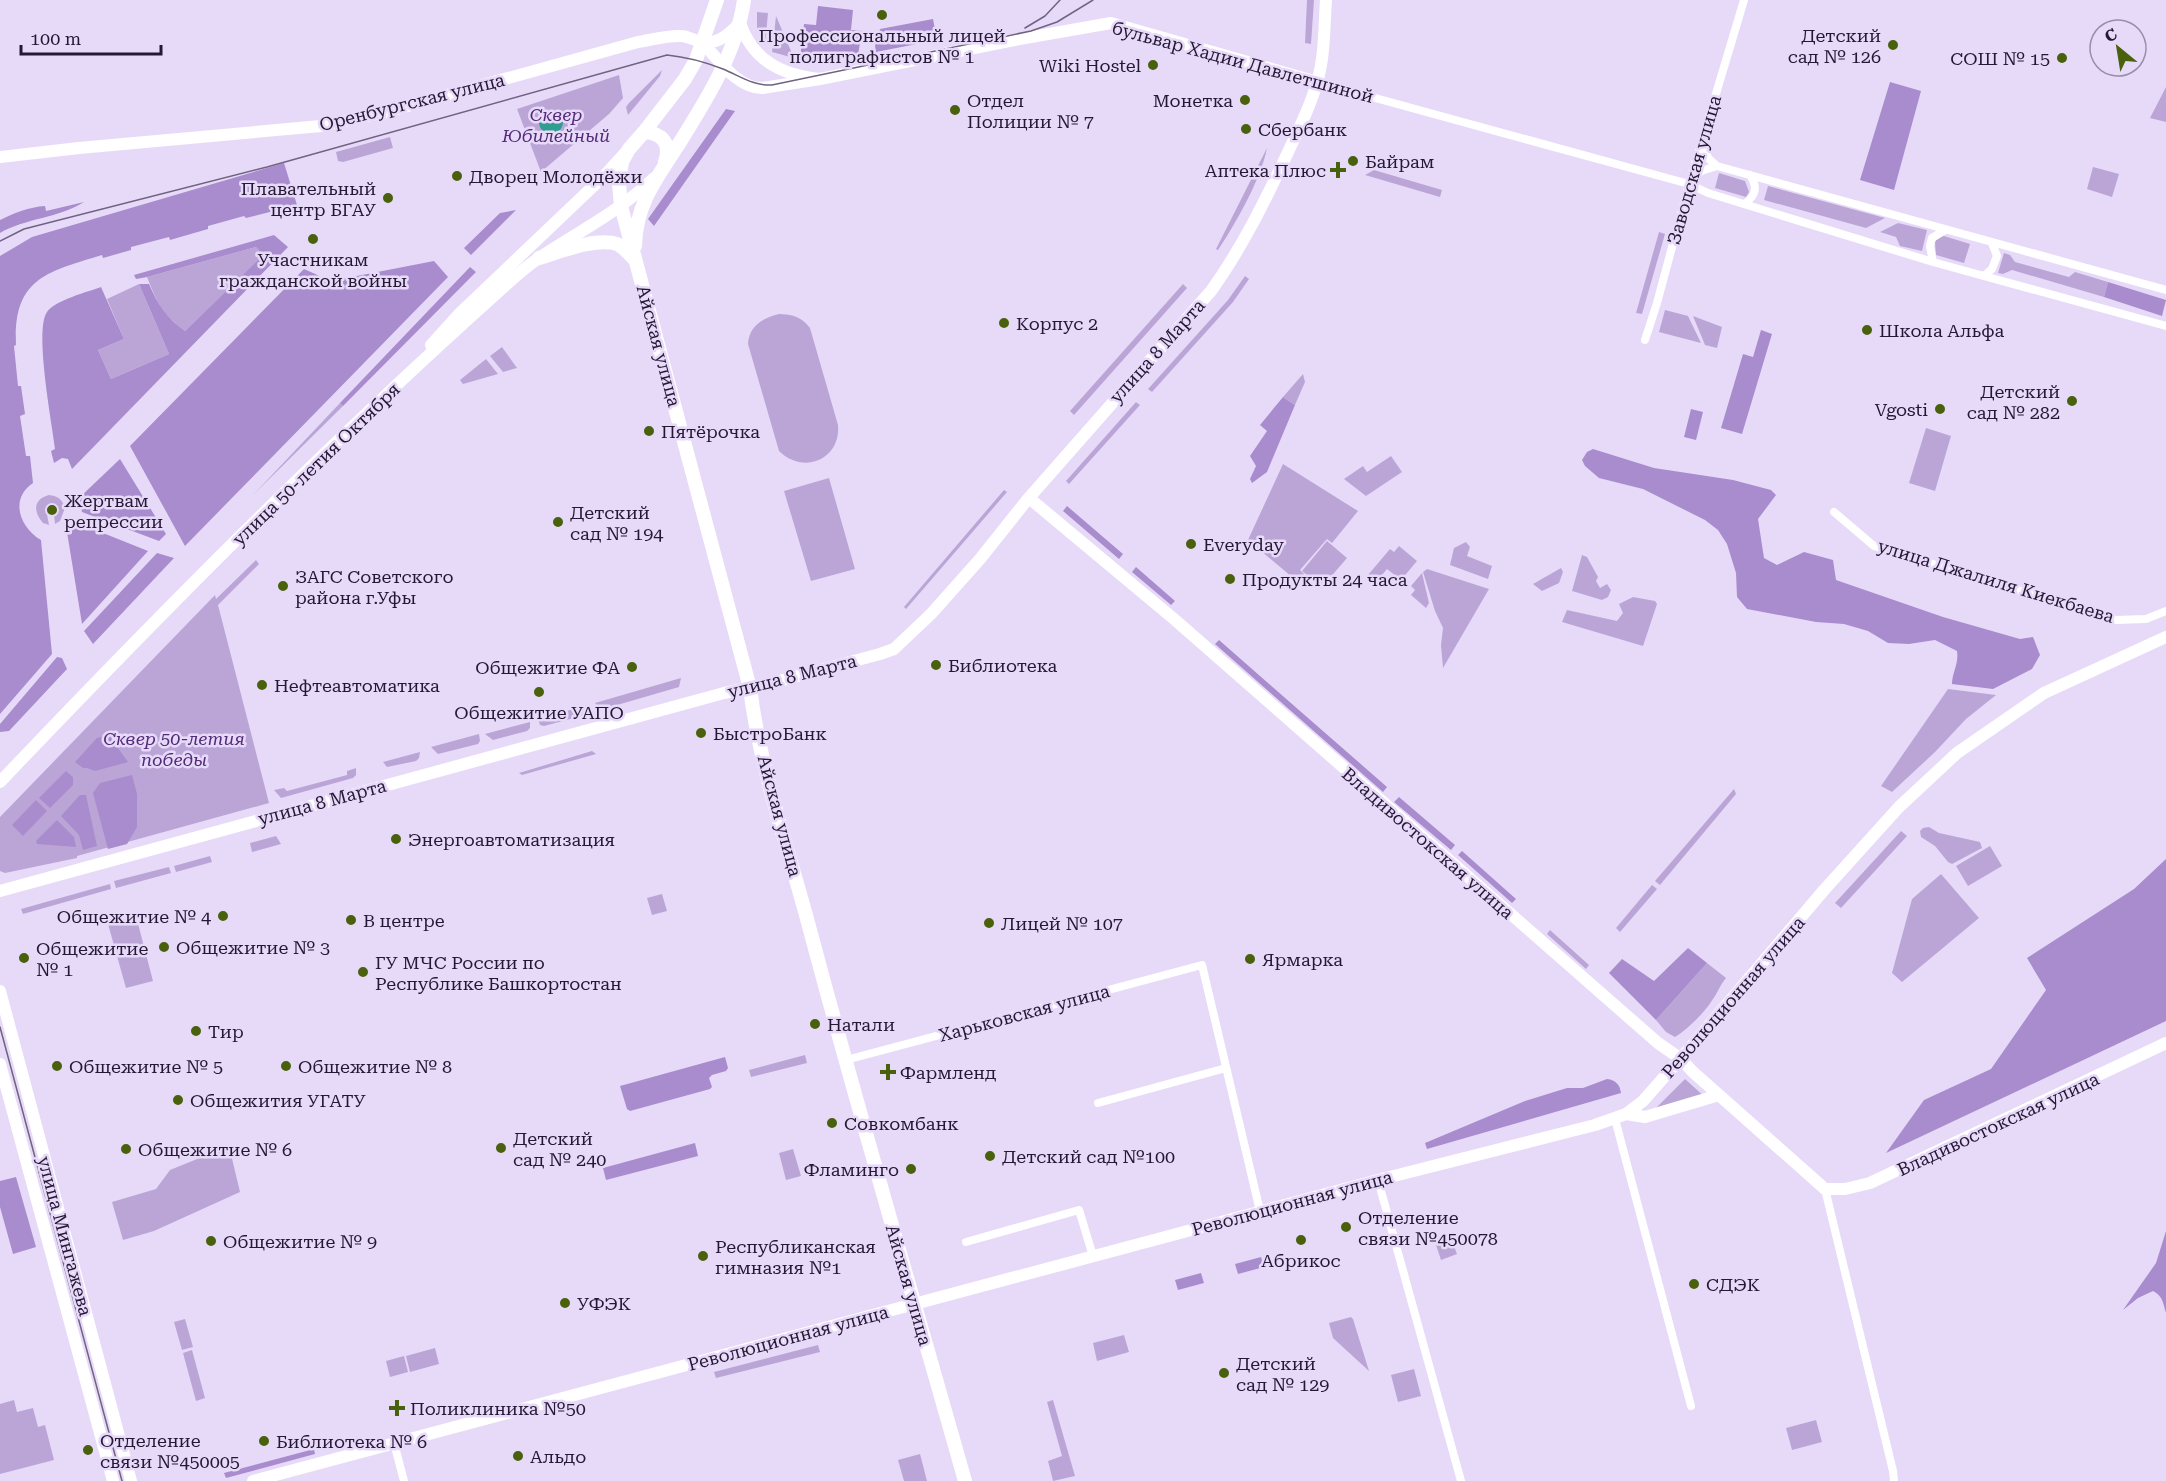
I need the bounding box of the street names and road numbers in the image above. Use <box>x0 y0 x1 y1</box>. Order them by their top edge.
street label: бульвар Хадии Давлетшиной <box>1110 17 1376 107</box>
street label: Оренбургская улица <box>317 69 507 135</box>
street label: Заводская улица <box>1663 93 1725 247</box>
street label: Айская улица <box>633 283 685 409</box>
street label: улица 8 Марта <box>1105 295 1209 407</box>
street label: улица 50-летия Октября <box>228 378 404 550</box>
street label: улица Джалиля Киекбаева <box>1875 535 2117 627</box>
street label: улица 8 Марта <box>725 650 859 702</box>
street label: Айская улица <box>754 753 806 879</box>
street label: Владивостокская улица <box>1338 763 1518 923</box>
street label: улица 8 Марта <box>255 775 389 829</box>
street label: Революционная улица <box>1657 912 1809 1082</box>
street label: Харьковская улица <box>936 980 1112 1046</box>
street label: Владивостокская улица <box>1894 1068 2103 1180</box>
street label: улица Мингажева <box>34 1154 97 1319</box>
street label: Революционная улица <box>1189 1166 1395 1240</box>
street label: Айская улица <box>882 1222 936 1348</box>
street label: Революционная улица <box>685 1301 891 1375</box>

